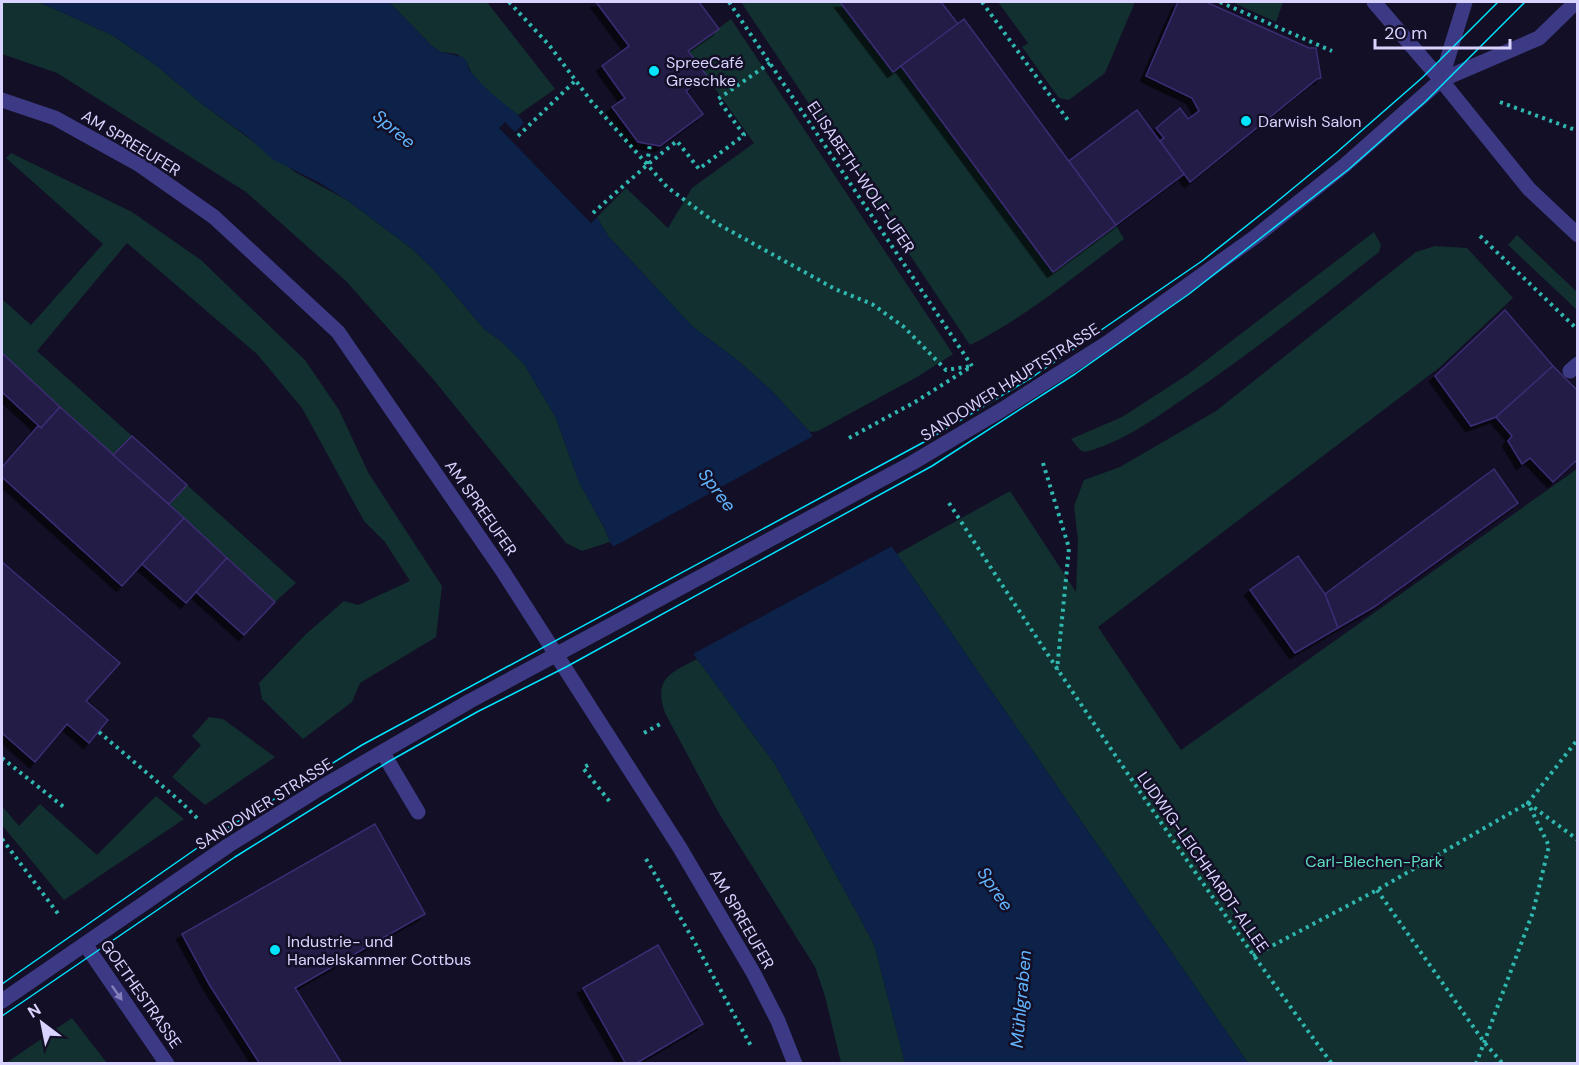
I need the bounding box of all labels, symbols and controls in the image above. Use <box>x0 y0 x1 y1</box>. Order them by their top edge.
scale bar <box>1375 12 1510 50</box>
text: 20 m <box>1384 21 1427 45</box>
place label: SpreeCafé Greschke <box>666 52 743 91</box>
marker: SpreeCafé Greschke <box>647 64 661 78</box>
street label: ELISABETH-WOLF-UFER <box>802 97 920 257</box>
water label: Spree <box>368 104 420 154</box>
street label: AM SPREEUFER <box>78 105 184 181</box>
place label: Darwish Salon <box>1258 111 1361 132</box>
marker: Darwish Salon <box>1239 114 1253 128</box>
street label: SANDOWER HAUPTSTRASSE <box>916 318 1104 446</box>
street label: AM SPREEUFER <box>440 456 522 560</box>
water label: Spree <box>693 463 741 517</box>
street label: SANDOWER STRASSE <box>191 753 337 855</box>
street label: LUDWIG-LEICHHARDT-ALLEE <box>1132 767 1274 957</box>
park label: Carl-Blechen-Park <box>1305 851 1443 872</box>
water label: Spree <box>971 862 1019 916</box>
street label: AM SPREEUFER <box>705 865 779 973</box>
place label: Industrie- und Handelskammer Cottbus <box>287 931 471 970</box>
street label: GOETHESTRASSE <box>96 935 186 1053</box>
marker: Industrie- und Handelskammer Cottbus <box>268 943 282 957</box>
water label: Mühlgraben <box>1005 949 1037 1049</box>
one-way arrow <box>111 984 123 1000</box>
north arrow <box>12 993 72 1053</box>
text: N <box>24 999 45 1023</box>

